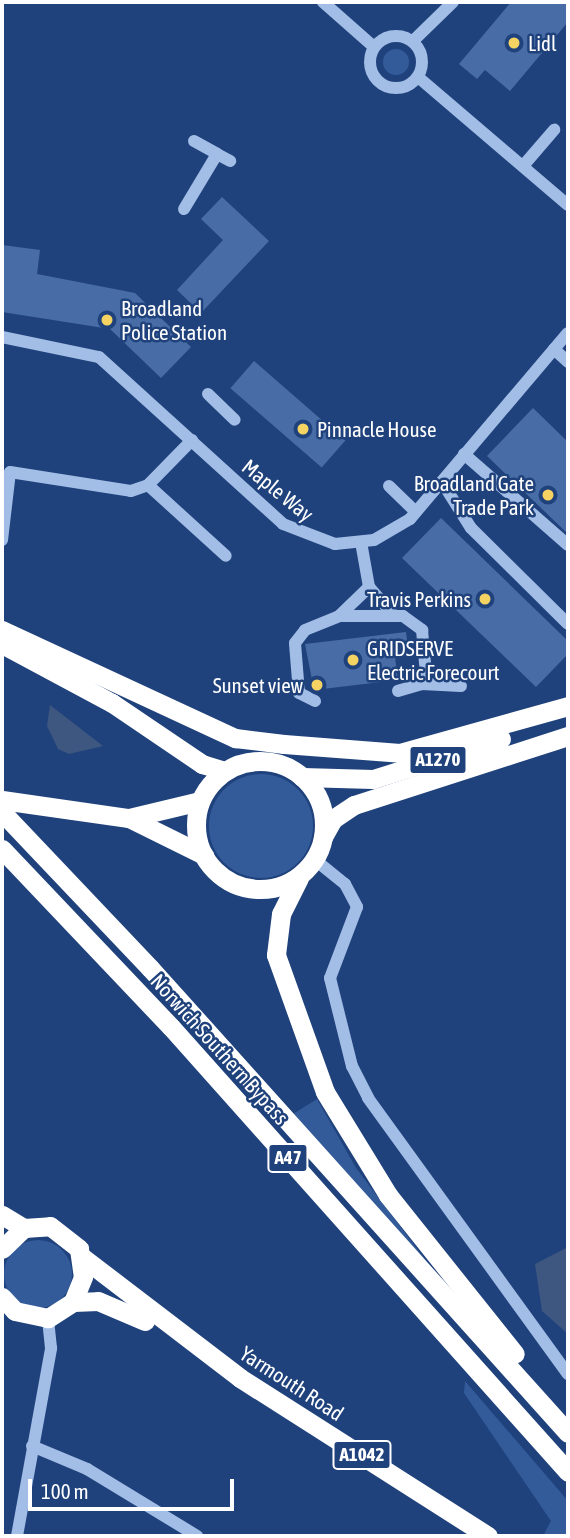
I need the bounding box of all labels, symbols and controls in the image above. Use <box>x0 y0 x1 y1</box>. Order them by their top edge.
place label: Lidl <box>528 30 556 56</box>
marker: Lidl <box>506 35 522 51</box>
place label: Broadland Police Station <box>121 295 227 345</box>
marker: Broadland Police Station <box>99 312 115 328</box>
place label: Pinnacle House <box>317 416 437 442</box>
marker: Pinnacle House <box>295 421 311 437</box>
street label: Maple Way <box>237 454 319 526</box>
place label: Broadland Gate Trade Park <box>414 470 534 520</box>
marker: Broadland Gate Trade Park <box>540 487 556 503</box>
place label: Travis Perkins <box>367 586 471 612</box>
marker: Travis Perkins <box>477 591 493 607</box>
place label: GRIDSERVE Electric Forecourt <box>367 635 500 685</box>
marker: GRIDSERVE Electric Forecourt <box>345 652 361 668</box>
place label: Sunset view <box>213 672 303 698</box>
marker: Sunset view <box>309 677 325 693</box>
road number: A1270 <box>408 744 468 776</box>
street label: Norwich Southern Bypass <box>146 969 294 1129</box>
road number: A47 <box>267 1142 309 1174</box>
street label: Yarmouth Road <box>235 1340 349 1426</box>
road number: A1042 <box>332 1440 392 1470</box>
scale bar <box>32 1464 238 1508</box>
text: 100 m <box>41 1479 89 1503</box>

